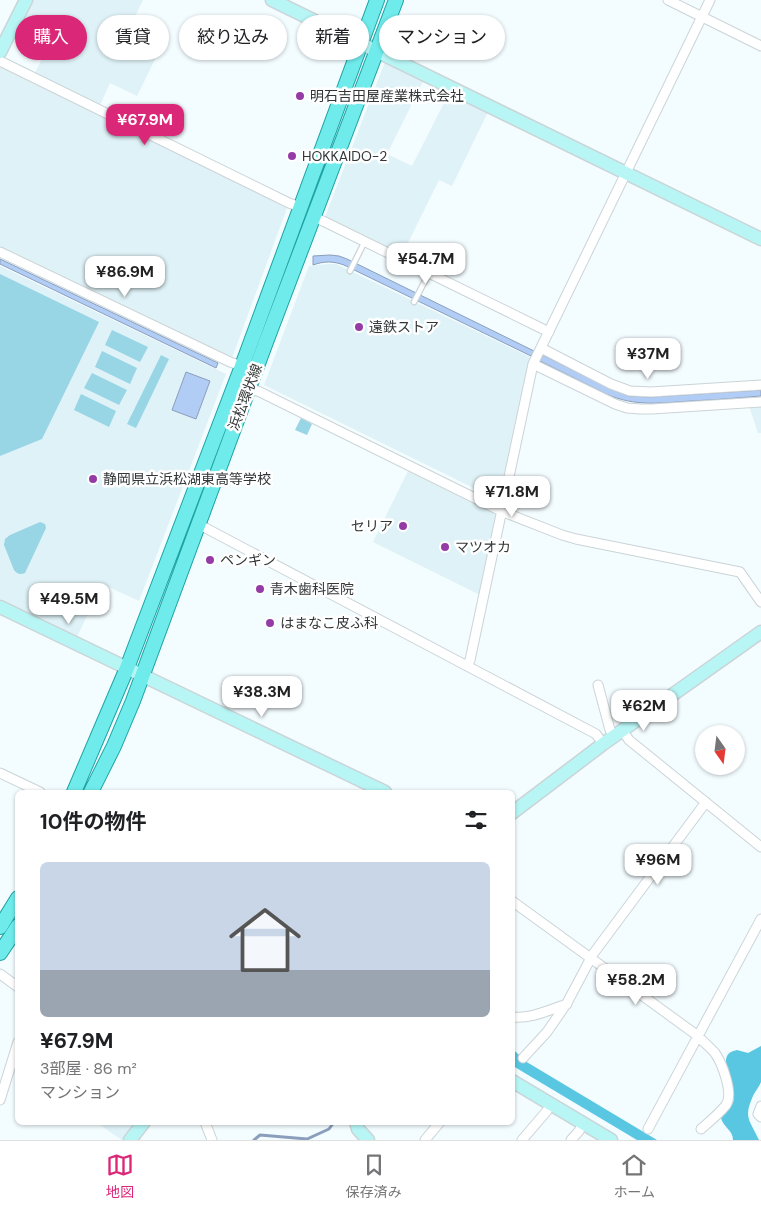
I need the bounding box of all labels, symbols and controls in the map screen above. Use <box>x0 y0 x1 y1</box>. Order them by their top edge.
chip: 購入 <box>15 15 87 60</box>
chip: 賃貸 <box>97 15 169 60</box>
chip: 絞り込み <box>179 15 287 60</box>
chip: 新着 <box>297 15 369 60</box>
chip: マンション <box>379 15 505 60</box>
place label: 明石吉田屋産業株式会社 <box>310 87 464 105</box>
marker: 明石吉田屋産業株式会社 <box>294 90 306 102</box>
pin: ¥67.9M <box>104 104 186 146</box>
text: ¥67.9M <box>117 109 173 130</box>
place label: HOKKAIDO-2 <box>302 147 387 165</box>
marker: HOKKAIDO-2 <box>286 150 298 162</box>
pin: ¥54.7M <box>385 242 467 285</box>
text: ¥54.7M <box>397 248 455 269</box>
pin: ¥86.9M <box>84 256 166 298</box>
text: ¥86.9M <box>96 261 154 282</box>
place label: 遠鉄ストア <box>369 318 439 336</box>
marker: 遠鉄ストア <box>353 321 365 333</box>
pin: ¥37M <box>618 338 678 380</box>
text: ¥37M <box>627 343 669 364</box>
street label: 浜松環状線 <box>224 361 266 433</box>
place label: 静岡県立浜松湖東高等学校 <box>103 470 271 488</box>
marker: 静岡県立浜松湖東高等学校 <box>87 473 99 485</box>
pin: ¥71.8M <box>471 476 553 518</box>
text: ¥71.8M <box>485 481 539 502</box>
place label: セリア <box>351 517 393 535</box>
marker: セリア <box>397 520 409 532</box>
place label: マツオカ <box>455 538 511 556</box>
marker: マツオカ <box>439 541 451 553</box>
place label: ペンギン <box>220 551 276 569</box>
marker: ペンギン <box>204 554 216 566</box>
place label: 青木歯科医院 <box>270 580 354 598</box>
pin: ¥49.5M <box>28 582 110 625</box>
marker: 青木歯科医院 <box>254 583 266 595</box>
text: ¥49.5M <box>40 588 98 609</box>
place label: はまなこ皮ふ科 <box>280 614 378 632</box>
marker: はまなこ皮ふ科 <box>264 617 276 629</box>
pin: ¥38.3M <box>221 676 303 718</box>
text: ¥38.3M <box>233 681 291 702</box>
pin: ¥62M <box>614 690 674 732</box>
text: ¥62M <box>622 695 666 716</box>
north arrow <box>695 725 745 775</box>
map controls <box>695 725 745 775</box>
icon: filters <box>462 806 490 834</box>
text: 10件の物件 <box>40 808 146 836</box>
pin: ¥96M <box>628 844 688 886</box>
text: ¥96M <box>636 849 680 870</box>
icon: home <box>220 895 310 985</box>
pin: ¥58.2M <box>595 964 677 1006</box>
text: ¥58.2M <box>607 969 665 990</box>
text: ¥67.9M <box>40 1027 113 1055</box>
text: 3部屋 · 86 m² <box>40 1058 137 1079</box>
text: マンション <box>40 1082 120 1103</box>
tab: 地図 <box>106 1151 134 1201</box>
tab: 保存済み <box>346 1151 402 1201</box>
tab: ホーム <box>613 1151 655 1201</box>

